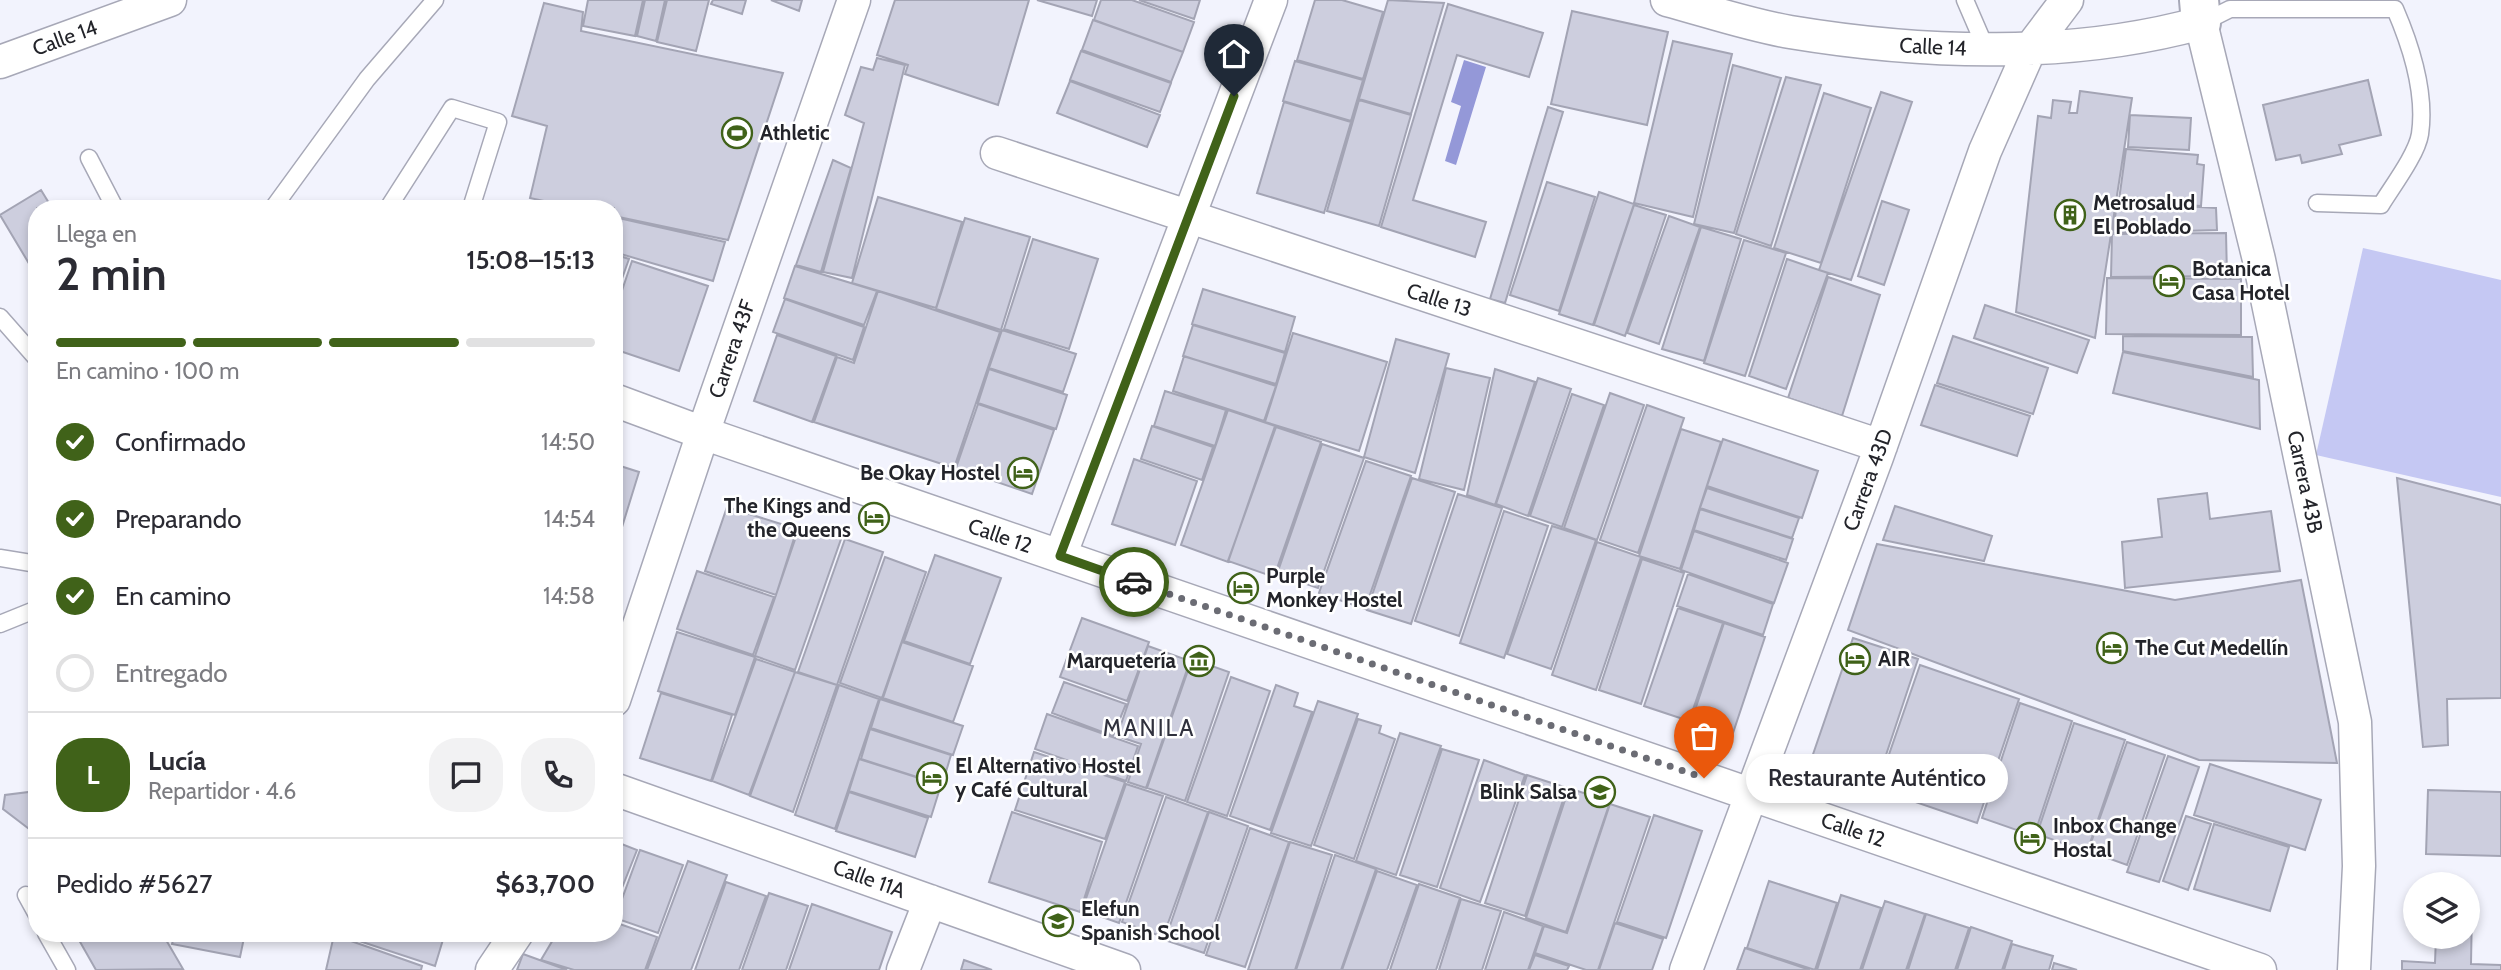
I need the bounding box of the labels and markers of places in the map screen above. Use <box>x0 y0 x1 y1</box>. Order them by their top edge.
pin <box>1204 24 1264 96</box>
sports icon: Athletic <box>720 116 754 150</box>
place label: Athletic <box>760 120 830 145</box>
place label: Metrosalud El Poblado <box>2093 190 2195 239</box>
building icon: Metrosalud El Poblado <box>2053 198 2087 232</box>
place label: Botanica Casa Hotel <box>2192 256 2290 305</box>
hotel icon: Botanica Casa Hotel <box>2152 264 2186 298</box>
hotel icon: Be Okay Hostel <box>1006 456 1040 490</box>
place label: Be Okay Hostel <box>860 460 1000 485</box>
place label: The Kings and the Queens <box>724 493 851 542</box>
hotel icon: The Kings and the Queens <box>857 501 891 535</box>
place label: Purple Monkey Hostel <box>1266 563 1403 612</box>
hotel icon: Purple Monkey Hostel <box>1226 571 1260 605</box>
hotel icon: The Cut Medellín <box>2095 631 2129 665</box>
place label: The Cut Medellín <box>2135 635 2288 660</box>
hotel icon: AIR <box>1838 642 1872 676</box>
museum icon: Marquetería <box>1182 644 1216 678</box>
place label: AIR <box>1878 646 1910 671</box>
place label: Marquetería <box>1067 648 1177 673</box>
pin <box>1674 706 1734 778</box>
place label: El Alternativo Hostel y Café Cultural <box>955 753 1141 802</box>
callout: Restaurante Auténtico <box>1746 754 2008 802</box>
hotel icon: El Alternativo Hostel y Café Cultural <box>915 761 949 795</box>
school or university icon: Blink Salsa <box>1583 775 1617 809</box>
place label: Blink Salsa <box>1479 779 1578 804</box>
place label: Inbox Change Hostal <box>2053 813 2177 862</box>
hotel icon: Inbox Change Hostal <box>2013 821 2047 855</box>
place label: Elefun Spanish School <box>1081 896 1221 945</box>
school or university icon: Elefun Spanish School <box>1041 904 1075 938</box>

